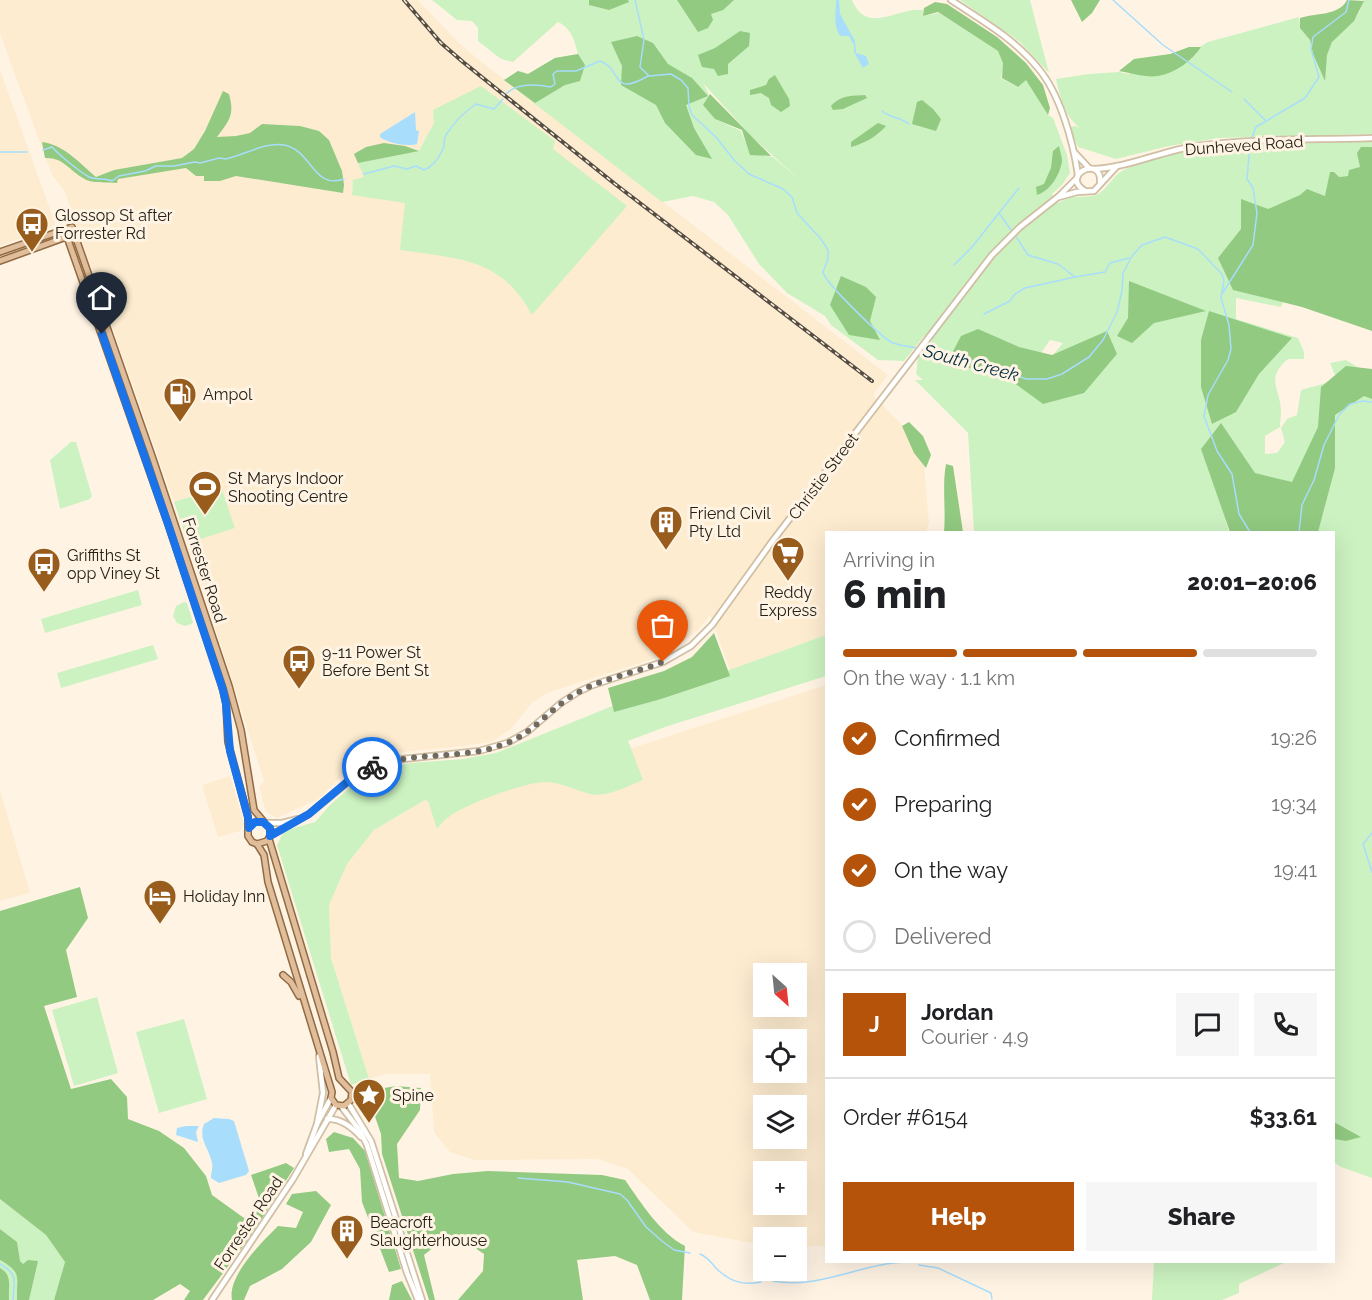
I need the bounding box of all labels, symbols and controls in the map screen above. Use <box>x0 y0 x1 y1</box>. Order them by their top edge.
street label: Dunheved Road <box>1184 132 1304 159</box>
bus stop icon: Glossop St after Forrester Rd <box>14 206 50 253</box>
place label: Glossop St after Forrester Rd <box>55 206 173 243</box>
pin <box>76 272 127 334</box>
icon: home <box>85 281 118 314</box>
water label: South Creek <box>920 339 1022 385</box>
fuel station icon: Ampol <box>162 376 198 423</box>
place label: Ampol <box>203 385 253 404</box>
street label: Christie Street <box>785 429 863 523</box>
sports icon: St Marys Indoor Shooting Centre <box>187 469 223 516</box>
place label: St Marys Indoor Shooting Centre <box>228 469 348 506</box>
building icon: Friend Civil Pty Ltd <box>648 504 684 551</box>
place label: Friend Civil Pty Ltd <box>689 504 771 541</box>
street label: Forrester Road <box>179 515 230 625</box>
supermarket icon: Reddy Express <box>770 535 806 582</box>
bus stop icon: Griffiths St opp Viney St <box>26 546 62 593</box>
place label: Griffiths St opp Viney St <box>67 546 161 583</box>
text: Arriving in <box>843 548 935 572</box>
text: 20:01–20:06 <box>1187 569 1317 595</box>
text: 6 min <box>843 571 947 617</box>
place label: Reddy Express <box>759 583 817 620</box>
pin <box>637 600 688 662</box>
icon: bag <box>646 609 679 642</box>
bus stop icon: 9-11 Power St Before Bent St <box>281 643 317 690</box>
place label: 9-11 Power St Before Bent St <box>322 643 430 680</box>
text: On the way · 1.1 km <box>843 666 1015 690</box>
icon: check <box>843 722 876 755</box>
text: Confirmed <box>894 725 1001 751</box>
text: 19:26 <box>1270 726 1317 750</box>
courier <box>342 737 402 797</box>
icon: bike <box>356 751 389 784</box>
icon: check <box>843 788 876 821</box>
text: Preparing <box>894 791 992 817</box>
text: 19:34 <box>1271 792 1317 816</box>
icon: check <box>843 854 876 887</box>
text: On the way <box>894 857 1008 883</box>
text: 19:41 <box>1273 858 1317 882</box>
hotel icon: Holiday Inn <box>142 878 178 925</box>
place label: Holiday Inn <box>183 887 265 906</box>
text: Delivered <box>894 923 992 949</box>
north arrow <box>753 963 807 1017</box>
map controls <box>753 963 807 1281</box>
button: chat <box>1176 993 1239 1056</box>
button: phone <box>1254 993 1317 1056</box>
text: Jordan <box>921 999 993 1025</box>
text: J <box>869 1011 880 1037</box>
text: Courier · 4.9 <box>921 1025 1029 1049</box>
button: locate <box>753 1029 807 1083</box>
place icon: Spine <box>351 1077 387 1124</box>
place label: Spine <box>392 1086 434 1105</box>
button: layers <box>753 1095 807 1149</box>
text: Order #6154 <box>843 1104 968 1130</box>
text: $33.61 <box>1249 1104 1317 1130</box>
button: + <box>753 1161 807 1215</box>
street label: Forrester Road <box>210 1173 287 1274</box>
button: Help <box>843 1182 1074 1251</box>
button: Share <box>1086 1182 1317 1251</box>
building icon: Beacroft Slaughterhouse <box>329 1213 365 1260</box>
place label: Beacroft Slaughterhouse <box>370 1213 487 1250</box>
button: − <box>753 1227 807 1281</box>

